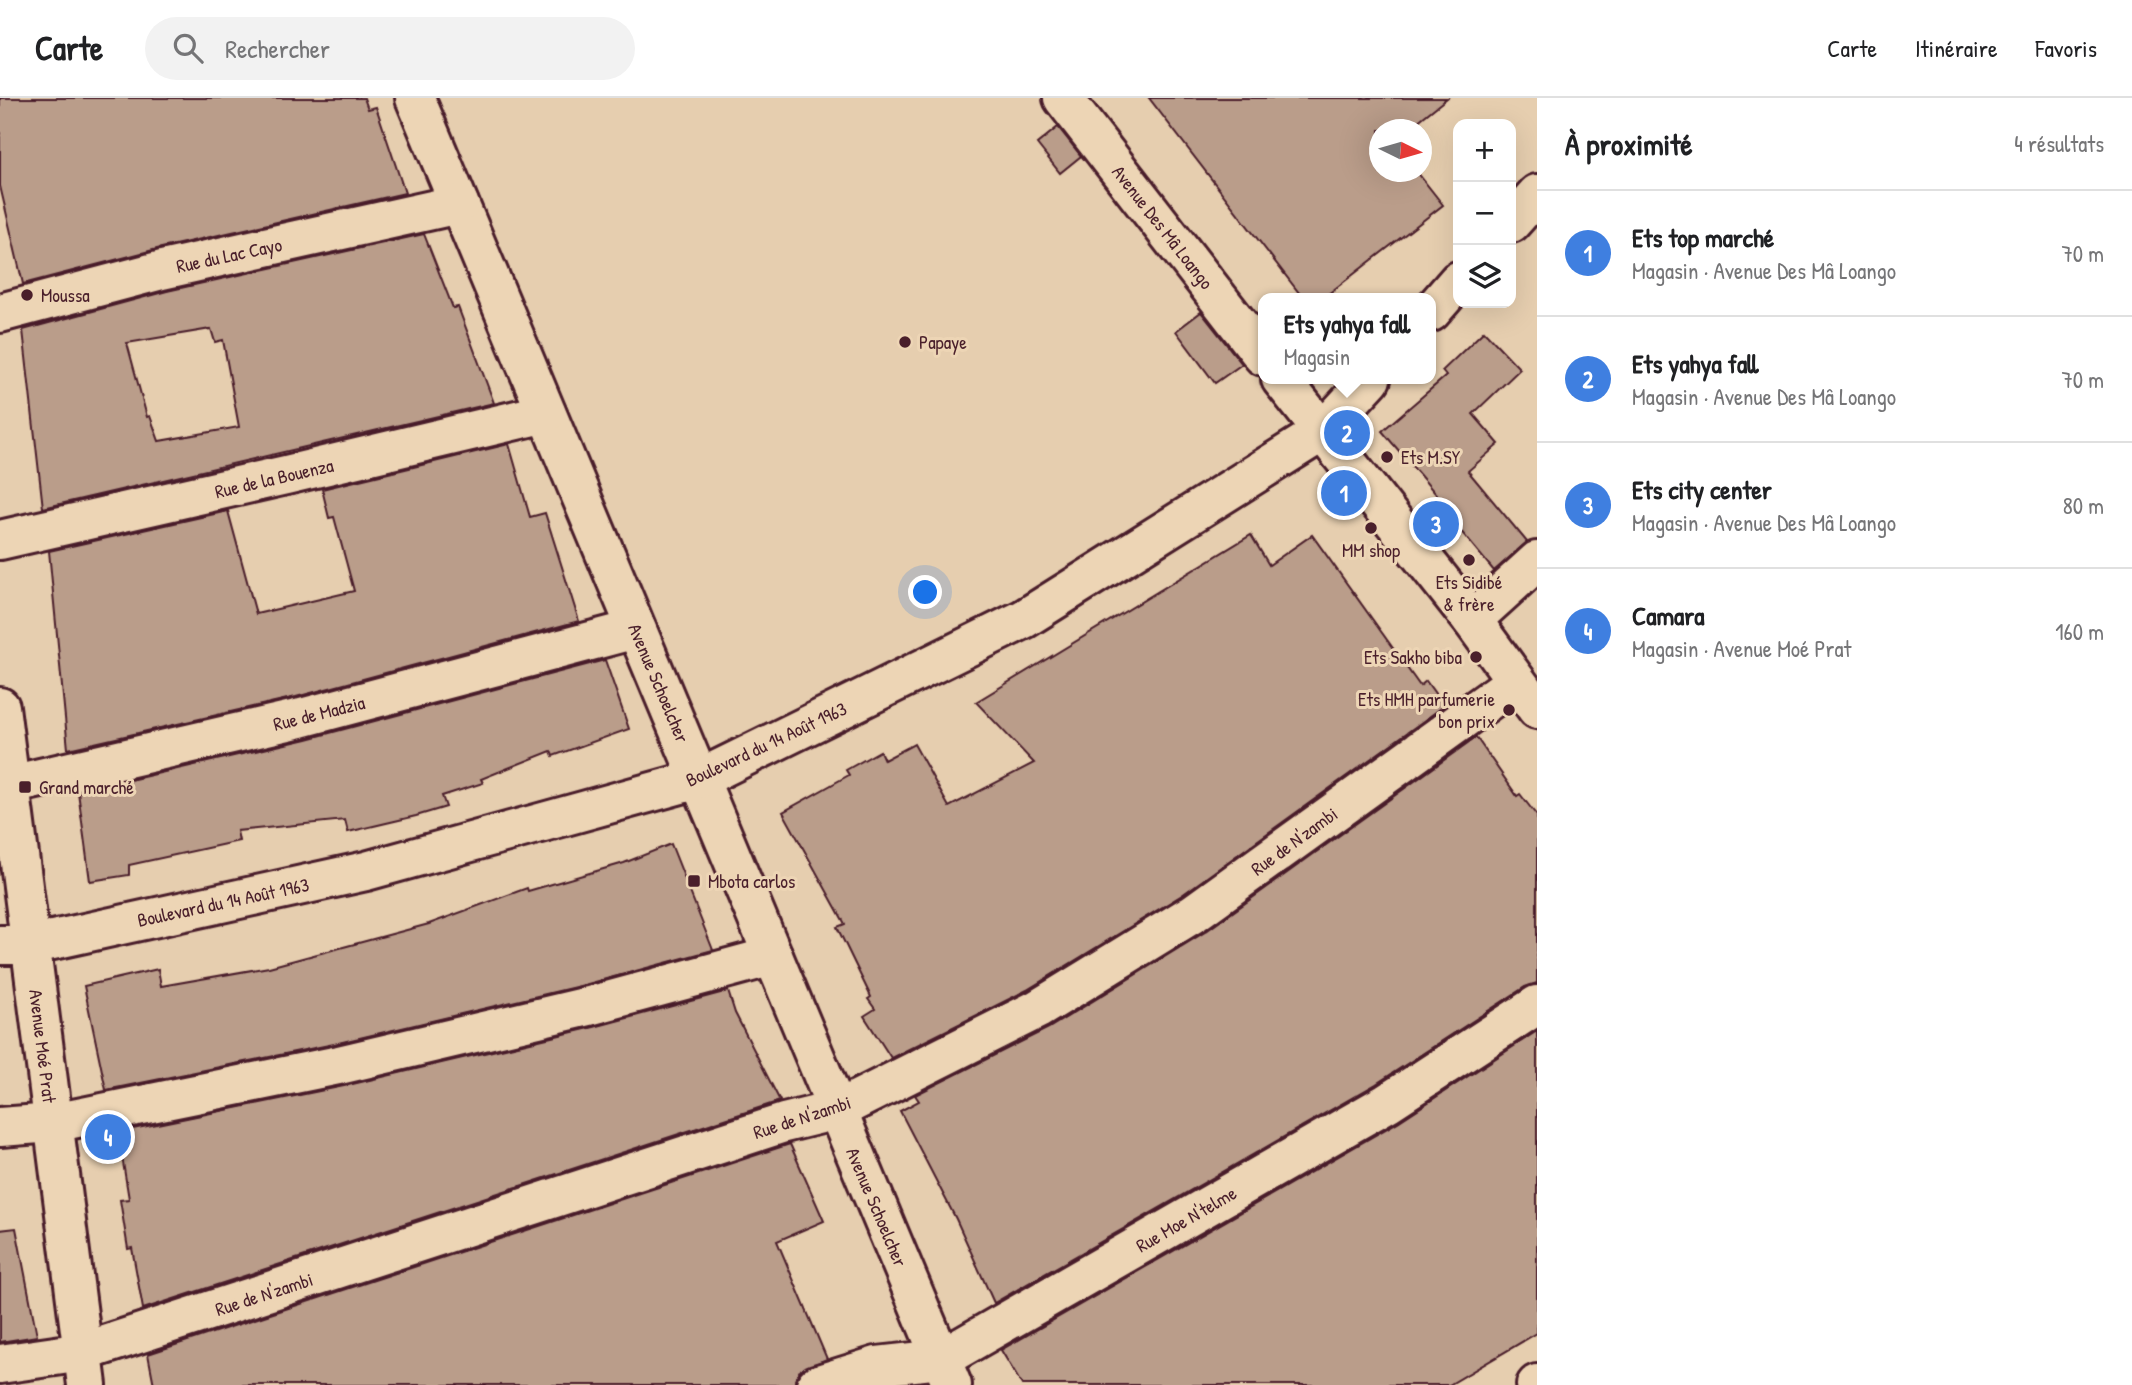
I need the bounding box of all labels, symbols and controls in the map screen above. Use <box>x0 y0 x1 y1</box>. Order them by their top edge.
search box <box>145 17 635 80</box>
text: Carte <box>35 26 103 70</box>
icon: search <box>169 29 207 67</box>
text: Rechercher <box>225 31 330 66</box>
text: Carte <box>1827 32 1877 64</box>
text: Itinéraire <box>1915 32 1997 64</box>
text: Favoris <box>2035 32 2097 64</box>
north arrow <box>1369 119 1432 182</box>
map controls <box>1453 119 1516 308</box>
button: + <box>1453 119 1516 182</box>
text: À proximité <box>1565 124 1693 164</box>
text: 4 résultats <box>2014 128 2104 159</box>
street label: Avenue Des Mâ Loango <box>1106 160 1220 295</box>
button: − <box>1453 182 1516 245</box>
text: Ets top marché <box>1632 220 1774 255</box>
street label: Rue du Lac Cayo <box>174 231 285 279</box>
text: 1 <box>1584 238 1592 269</box>
text: 70 m <box>2061 238 2104 269</box>
button: layers <box>1453 245 1516 308</box>
text: Magasin · Avenue Des Mâ Loango <box>1632 255 1896 286</box>
place label: Moussa <box>41 282 90 308</box>
marker: Moussa <box>19 287 35 303</box>
popup <box>1258 293 1436 384</box>
text: Ets yahya fall <box>1284 306 1410 341</box>
place label: Papaye <box>919 329 967 355</box>
marker: Papaye <box>897 334 913 350</box>
text: Magasin <box>1284 341 1350 372</box>
text: Ets yahya fall <box>1632 346 1758 381</box>
text: 2 <box>1583 364 1593 395</box>
text: 70 m <box>2061 364 2104 395</box>
text: Magasin · Avenue Des Mâ Loango <box>1632 381 1896 412</box>
pin: 2 <box>1324 407 1370 459</box>
place label: Ets M.SY <box>1401 444 1461 470</box>
marker: Ets M.SY <box>1379 449 1395 465</box>
street label: Rue de la Bouenza <box>212 452 336 504</box>
pin: 1 <box>1321 467 1367 519</box>
text: Ets city center <box>1632 472 1772 507</box>
text: 3 <box>1583 490 1593 521</box>
text: 80 m <box>2063 490 2104 521</box>
pin: 3 <box>1413 498 1459 550</box>
text: Magasin · Avenue Des Mâ Loango <box>1632 507 1896 538</box>
marker: MM shop <box>1363 520 1379 536</box>
place label: MM shop <box>1342 537 1400 563</box>
marker: Ets Sidibé & frère <box>1461 552 1477 568</box>
place label: Ets Sidibé & frère <box>1436 569 1503 617</box>
your location <box>908 575 942 609</box>
text: Camara <box>1632 598 1705 633</box>
text: 4 <box>1584 616 1592 647</box>
text: 160 m <box>2055 616 2104 647</box>
street label: Avenue Schoelcher <box>622 619 696 747</box>
text: Magasin · Avenue Moé Prat <box>1632 633 1851 664</box>
place label: Ets Sakho biba <box>1364 644 1463 670</box>
marker: Ets Sakho biba <box>1468 649 1484 665</box>
place label: Ets HMH parfumerie bon prix <box>1358 686 1495 734</box>
street label: Rue de Madzia <box>270 689 368 737</box>
street label: Boulevard du 14 Août 1963 <box>681 695 851 793</box>
marker: Ets HMH parfumerie bon prix <box>1501 702 1517 718</box>
place label: Grand marché <box>39 774 134 800</box>
marker: Grand marché <box>17 779 33 795</box>
street label: Rue de N'zambi <box>1245 801 1343 881</box>
place label: Mbota carlos <box>708 868 795 894</box>
street label: Boulevard du 14 Août 1963 <box>135 871 311 933</box>
marker: Mbota carlos <box>686 873 702 889</box>
street label: Avenue Moé Prat <box>23 988 63 1105</box>
street label: Rue de N'zambi <box>750 1089 854 1145</box>
pin: 4 <box>85 1111 131 1163</box>
street label: Avenue Schoelcher <box>840 1143 914 1271</box>
street label: Rue Moe N'telme <box>1131 1180 1241 1258</box>
street label: Rue de N'zambi <box>212 1266 316 1322</box>

